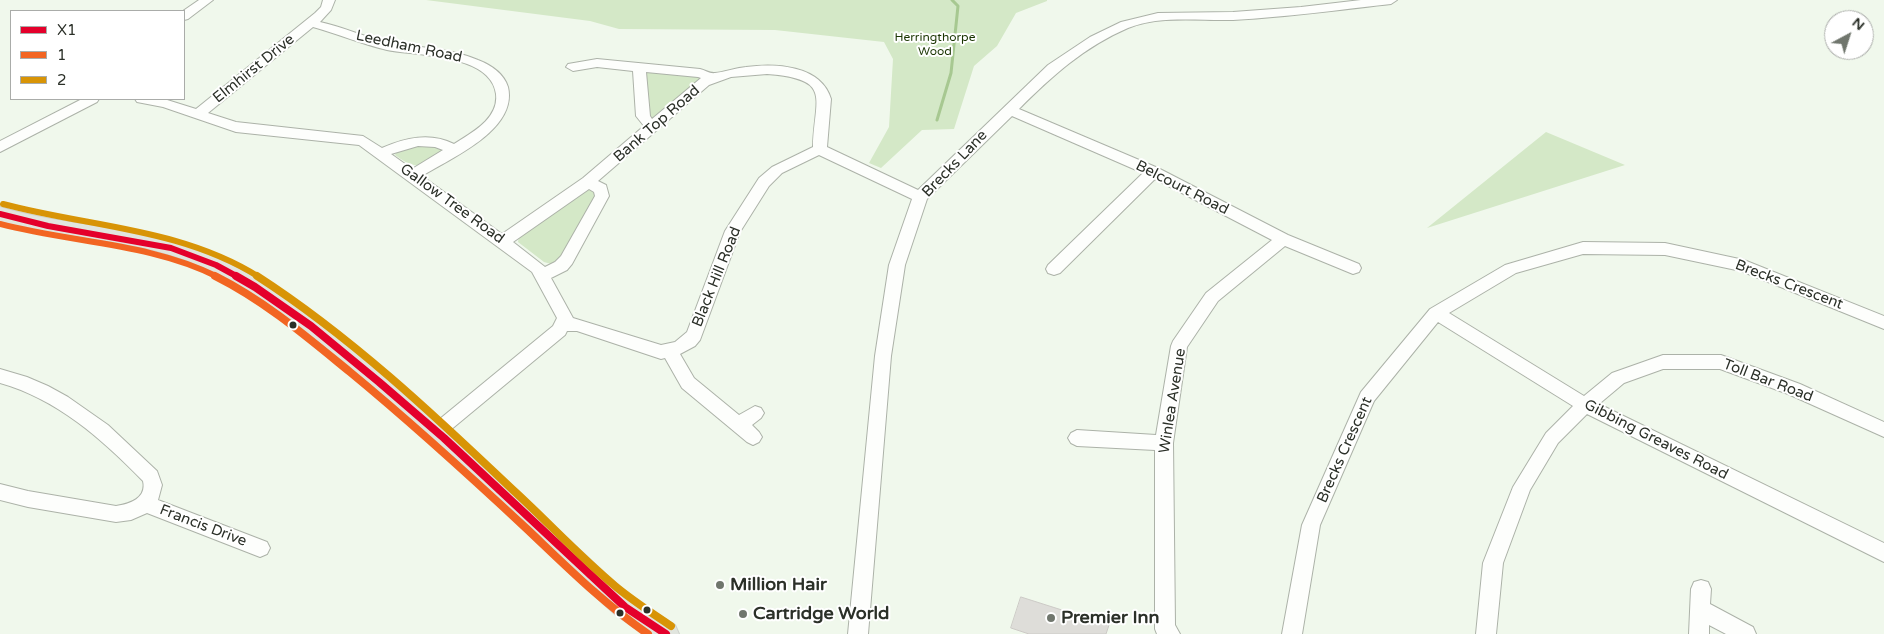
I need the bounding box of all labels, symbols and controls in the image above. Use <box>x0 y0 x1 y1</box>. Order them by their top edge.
legend <box>10 10 185 100</box>
north arrow <box>1824 10 1874 60</box>
text: N <box>1849 14 1868 34</box>
text: X1 <box>57 21 77 39</box>
street label: Leedham Road <box>354 27 464 67</box>
street label: Elmhirst Drive <box>210 31 298 107</box>
park label: Herringthorpe Wood <box>895 31 975 59</box>
text: 1 <box>57 46 66 64</box>
text: 2 <box>57 71 66 89</box>
street label: Bank Top Road <box>610 82 704 166</box>
street label: Brecks Lane <box>919 127 991 201</box>
street label: Belcourt Road <box>1133 157 1231 219</box>
street label: Gallow Tree Road <box>396 160 508 248</box>
street label: Black Hill Road <box>689 224 745 330</box>
street label: Brecks Crescent <box>1732 256 1846 314</box>
unlabelled marker <box>288 320 298 330</box>
street label: Winlea Avenue <box>1156 347 1190 455</box>
street label: Toll Bar Road <box>1721 356 1815 406</box>
street label: Brecks Crescent <box>1314 394 1376 506</box>
street label: Gibbing Greaves Road <box>1581 396 1731 484</box>
street label: Francis Drive <box>157 501 249 551</box>
place label: Million Hair <box>730 574 827 596</box>
marker: Million Hair <box>714 579 726 591</box>
place label: Cartridge World <box>753 603 889 625</box>
unlabelled marker <box>642 605 652 615</box>
place label: Premier Inn <box>1061 607 1159 629</box>
unlabelled marker <box>615 608 625 618</box>
marker: Cartridge World <box>737 608 749 620</box>
marker: Premier Inn <box>1045 612 1057 624</box>

